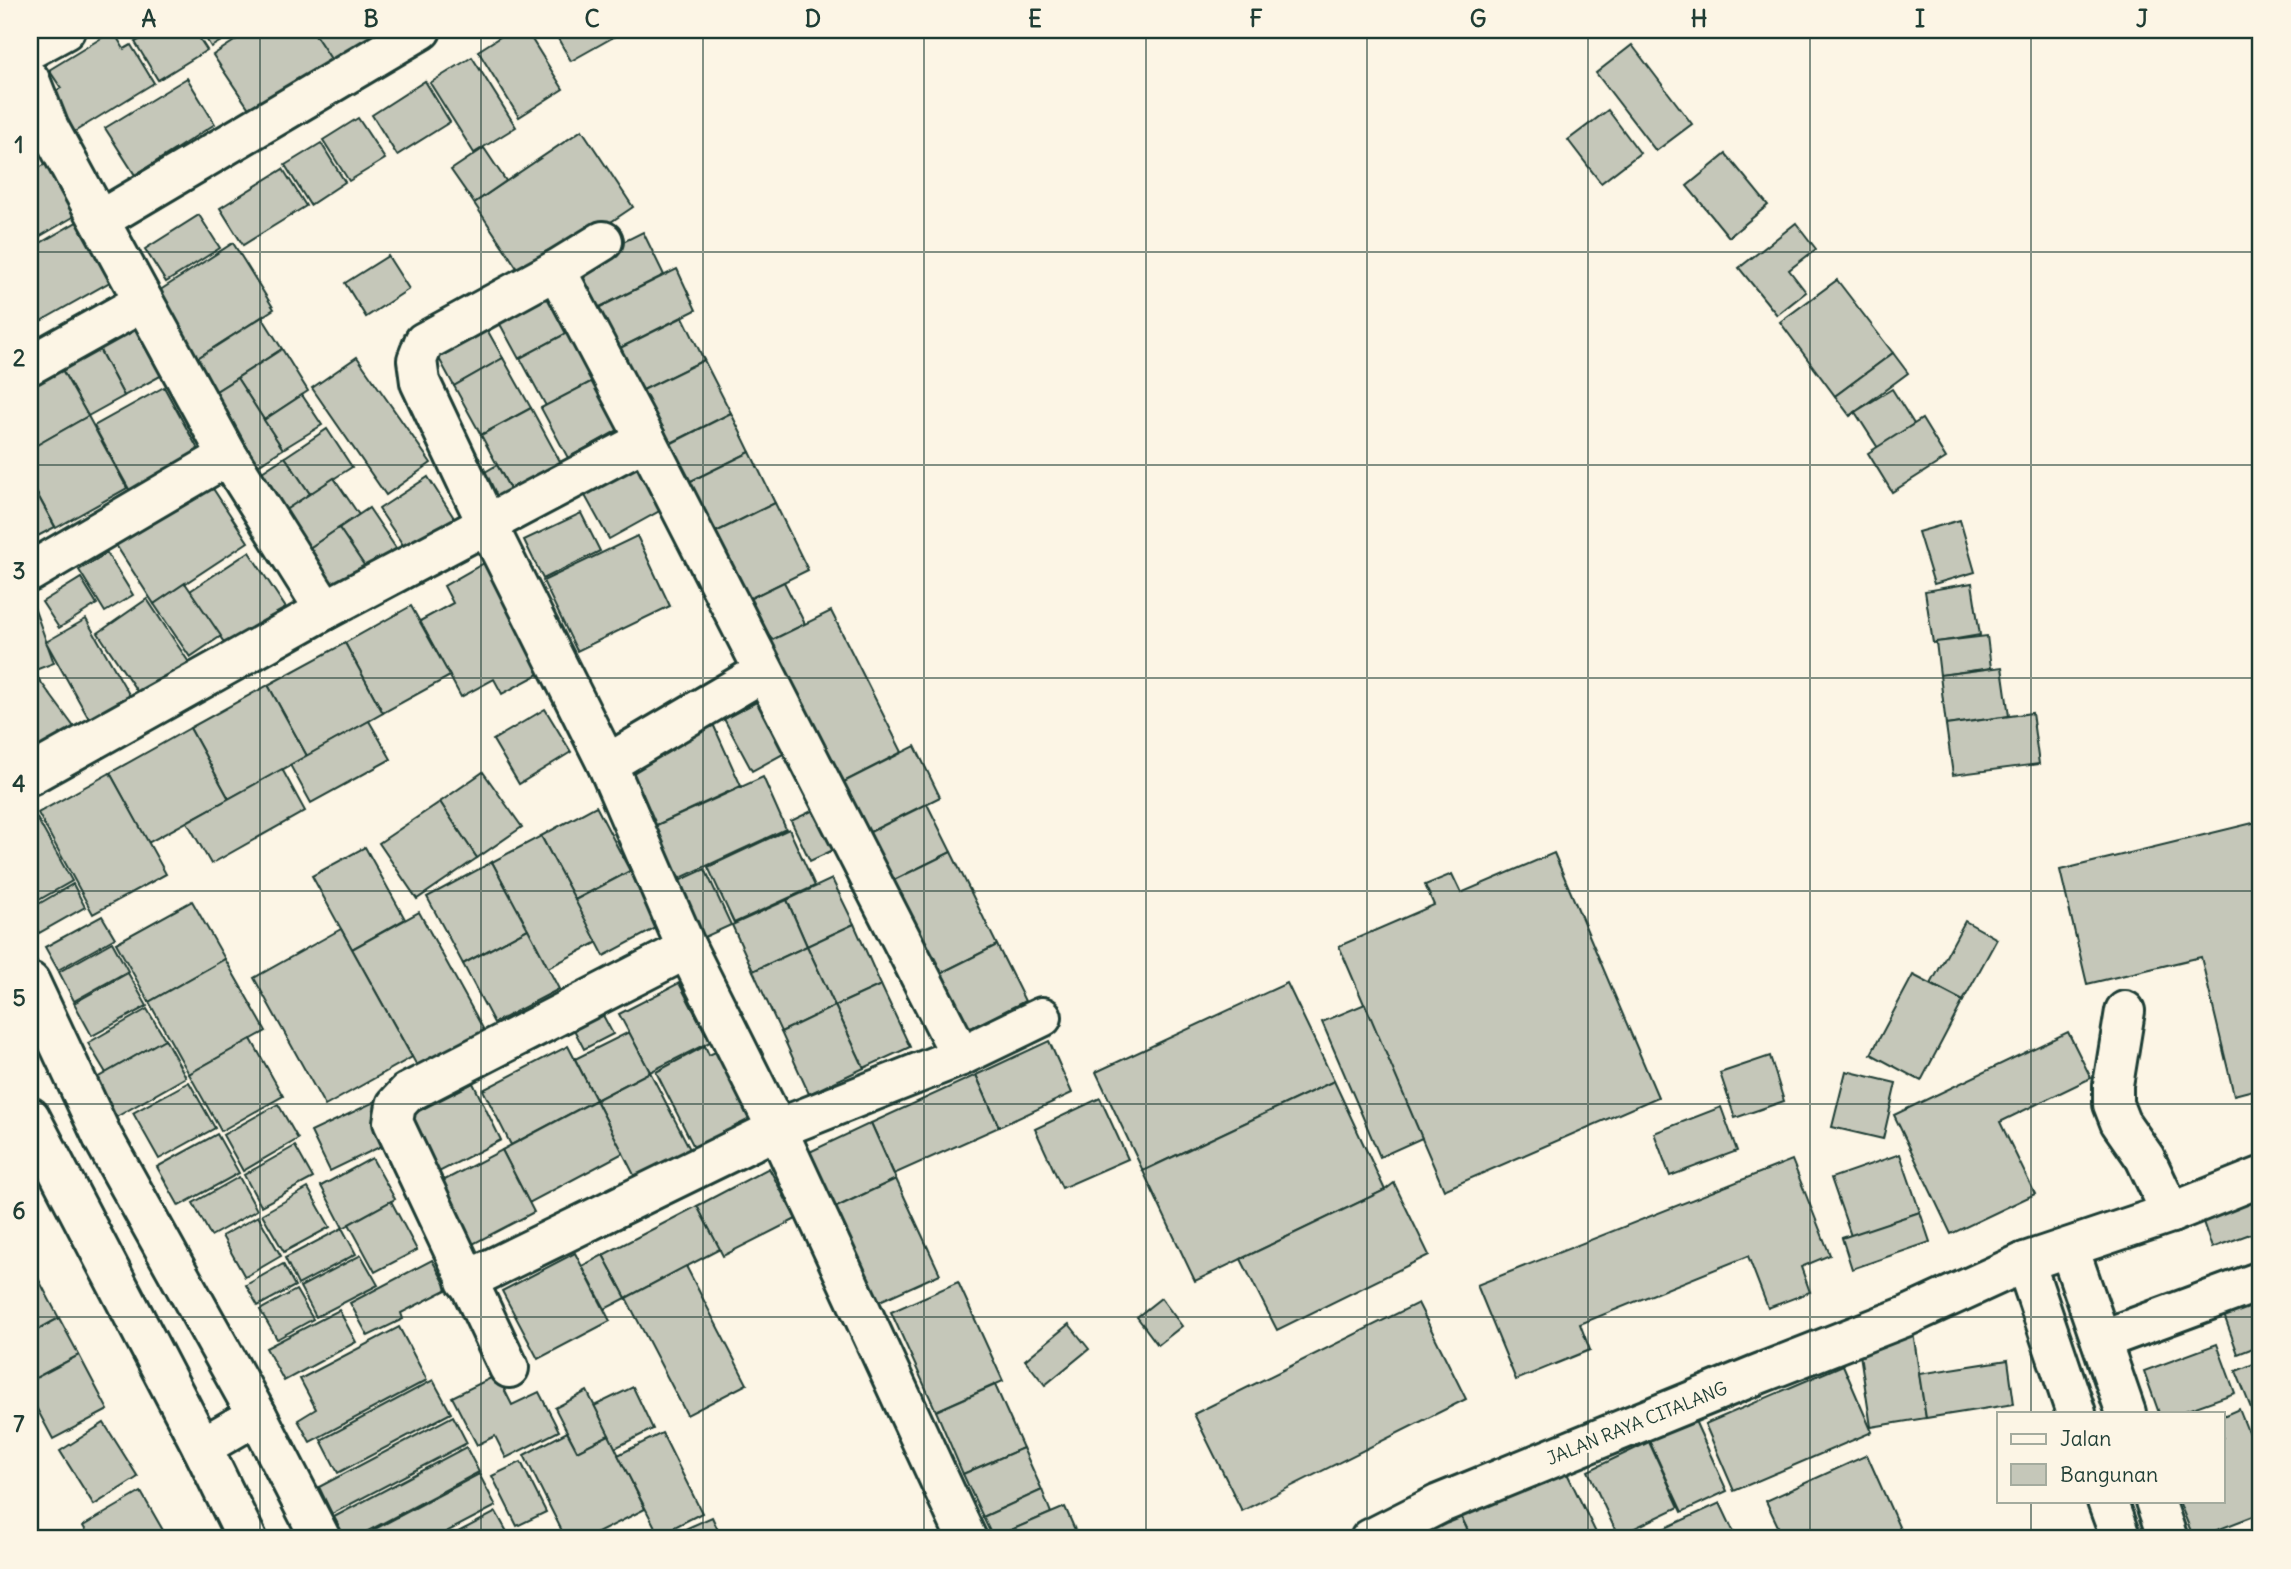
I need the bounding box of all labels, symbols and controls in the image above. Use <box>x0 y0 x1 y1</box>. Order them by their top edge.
text: A <box>142 4 157 33</box>
text: B <box>363 4 379 33</box>
text: C <box>584 4 600 33</box>
text: D <box>805 4 821 33</box>
text: E <box>1028 4 1042 33</box>
text: F <box>1249 4 1263 33</box>
text: G <box>1470 4 1486 33</box>
text: H <box>1691 4 1707 33</box>
text: I <box>1915 4 1925 33</box>
text: J <box>2136 4 2148 33</box>
text: 1 <box>14 130 24 159</box>
text: 2 <box>13 343 26 372</box>
text: 3 <box>12 556 26 585</box>
text: 4 <box>12 769 26 798</box>
text: 5 <box>12 983 26 1012</box>
text: 6 <box>12 1196 26 1225</box>
street label: JALAN RAYA CITALANG <box>1543 1376 1731 1470</box>
text: 7 <box>13 1409 25 1438</box>
legend <box>1997 1412 2224 1502</box>
text: Jalan <box>2060 1425 2111 1452</box>
text: Bangunan <box>2060 1461 2158 1488</box>

